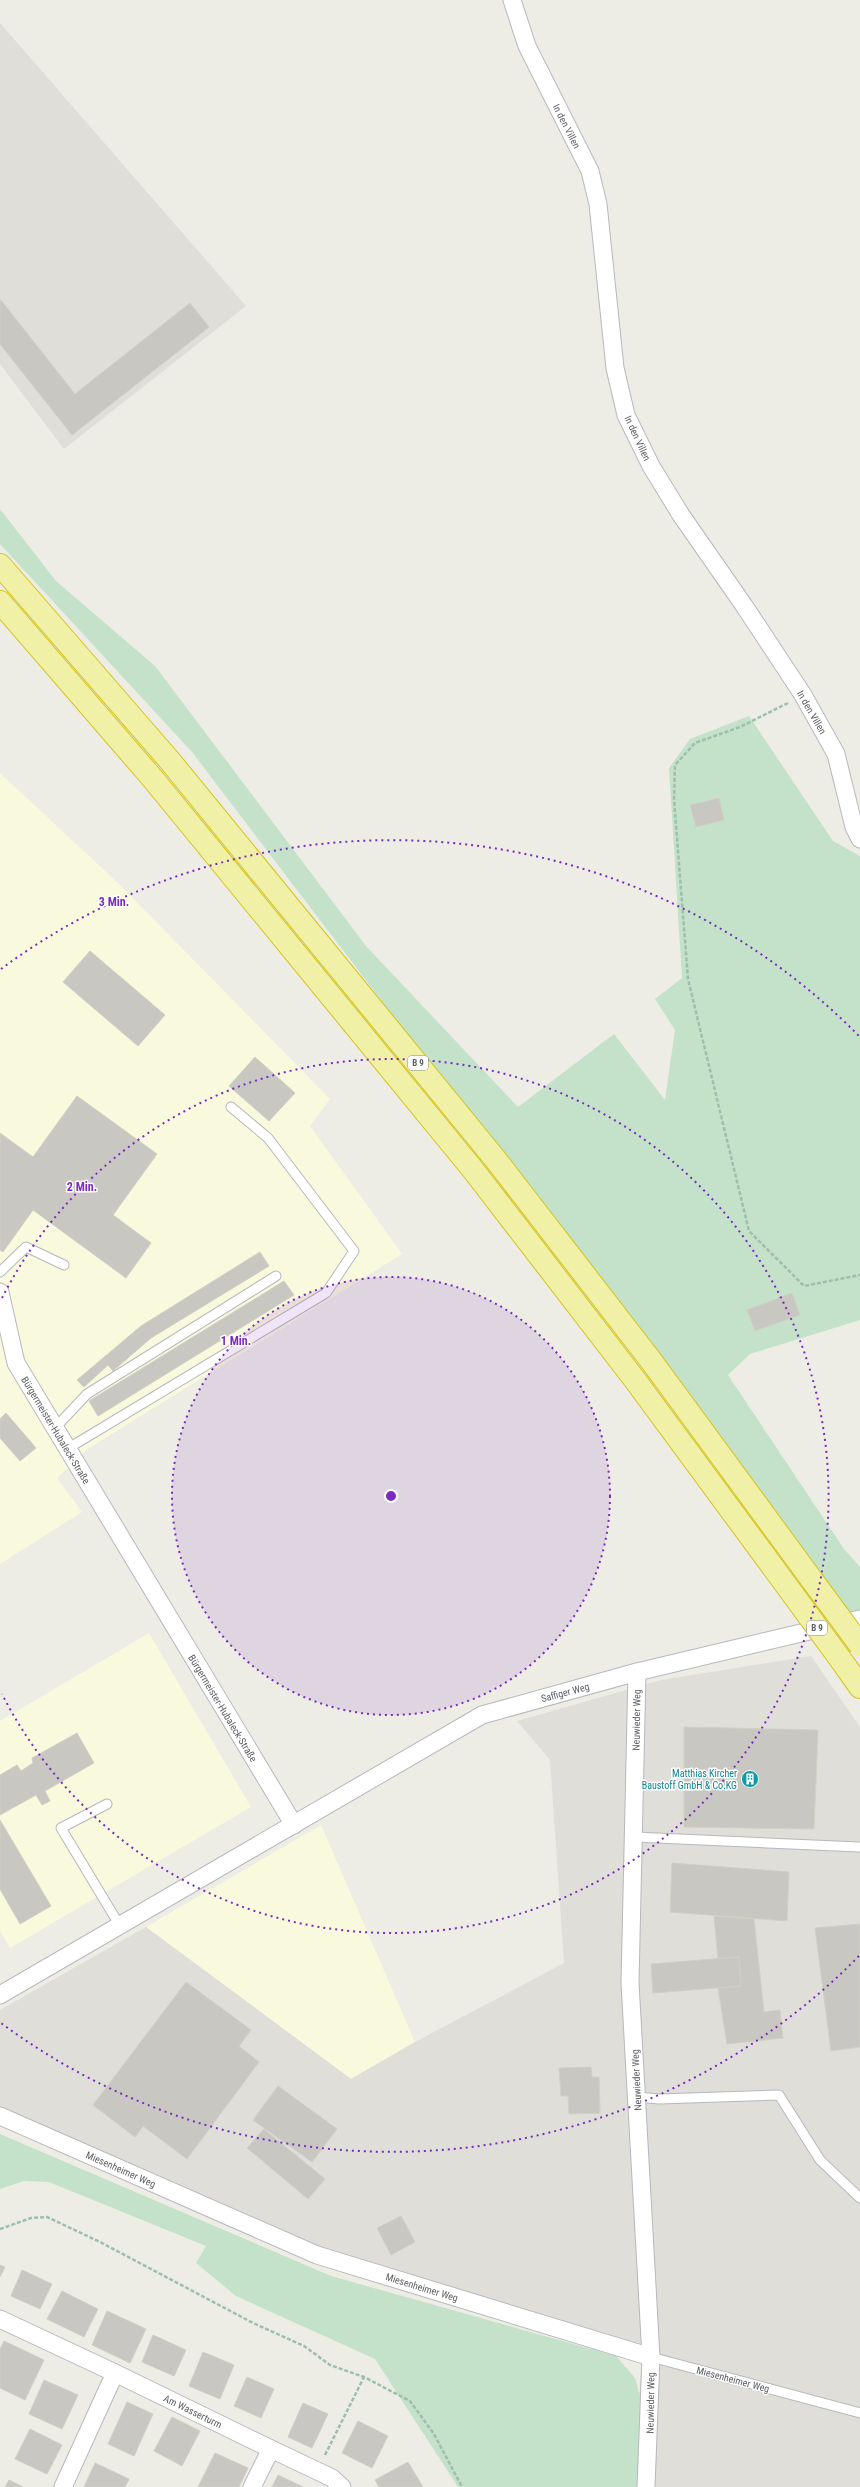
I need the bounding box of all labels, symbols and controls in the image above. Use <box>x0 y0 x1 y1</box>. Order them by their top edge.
street label: In den Villen <box>551 102 583 150</box>
street label: In den Villen <box>622 414 653 463</box>
street label: In den Villen <box>795 689 829 736</box>
text: 3 Min. <box>99 895 129 909</box>
road number: B 9 <box>408 1056 428 1070</box>
text: 2 Min. <box>67 1180 97 1194</box>
text: 1 Min. <box>221 1334 251 1348</box>
street label: Bürgermeister-Hubaleck-Straße <box>19 1375 92 1486</box>
centre of rings <box>384 1489 398 1503</box>
road number: B 9 <box>807 1621 827 1635</box>
street label: Bürgermeister-Hubaleck-Straße <box>186 1653 259 1764</box>
street label: Saffiger Weg <box>540 1681 591 1704</box>
street label: Neuwieder Weg <box>630 1689 643 1751</box>
place label: Matthias Kircher Baustoff GmbH & Co.KG <box>642 1768 737 1791</box>
building icon: Matthias Kircher Baustoff GmbH & Co.KG <box>740 1769 760 1789</box>
street label: Neuwieder Weg <box>629 2049 644 2111</box>
street label: Miesenheimer Weg <box>84 2149 157 2190</box>
street label: Miesenheimer Weg <box>384 2271 459 2304</box>
street label: Miesenheimer Weg <box>695 2364 771 2395</box>
street label: Neuwieder Weg <box>644 2372 657 2434</box>
street label: Am Wasserturm <box>162 2393 224 2430</box>

